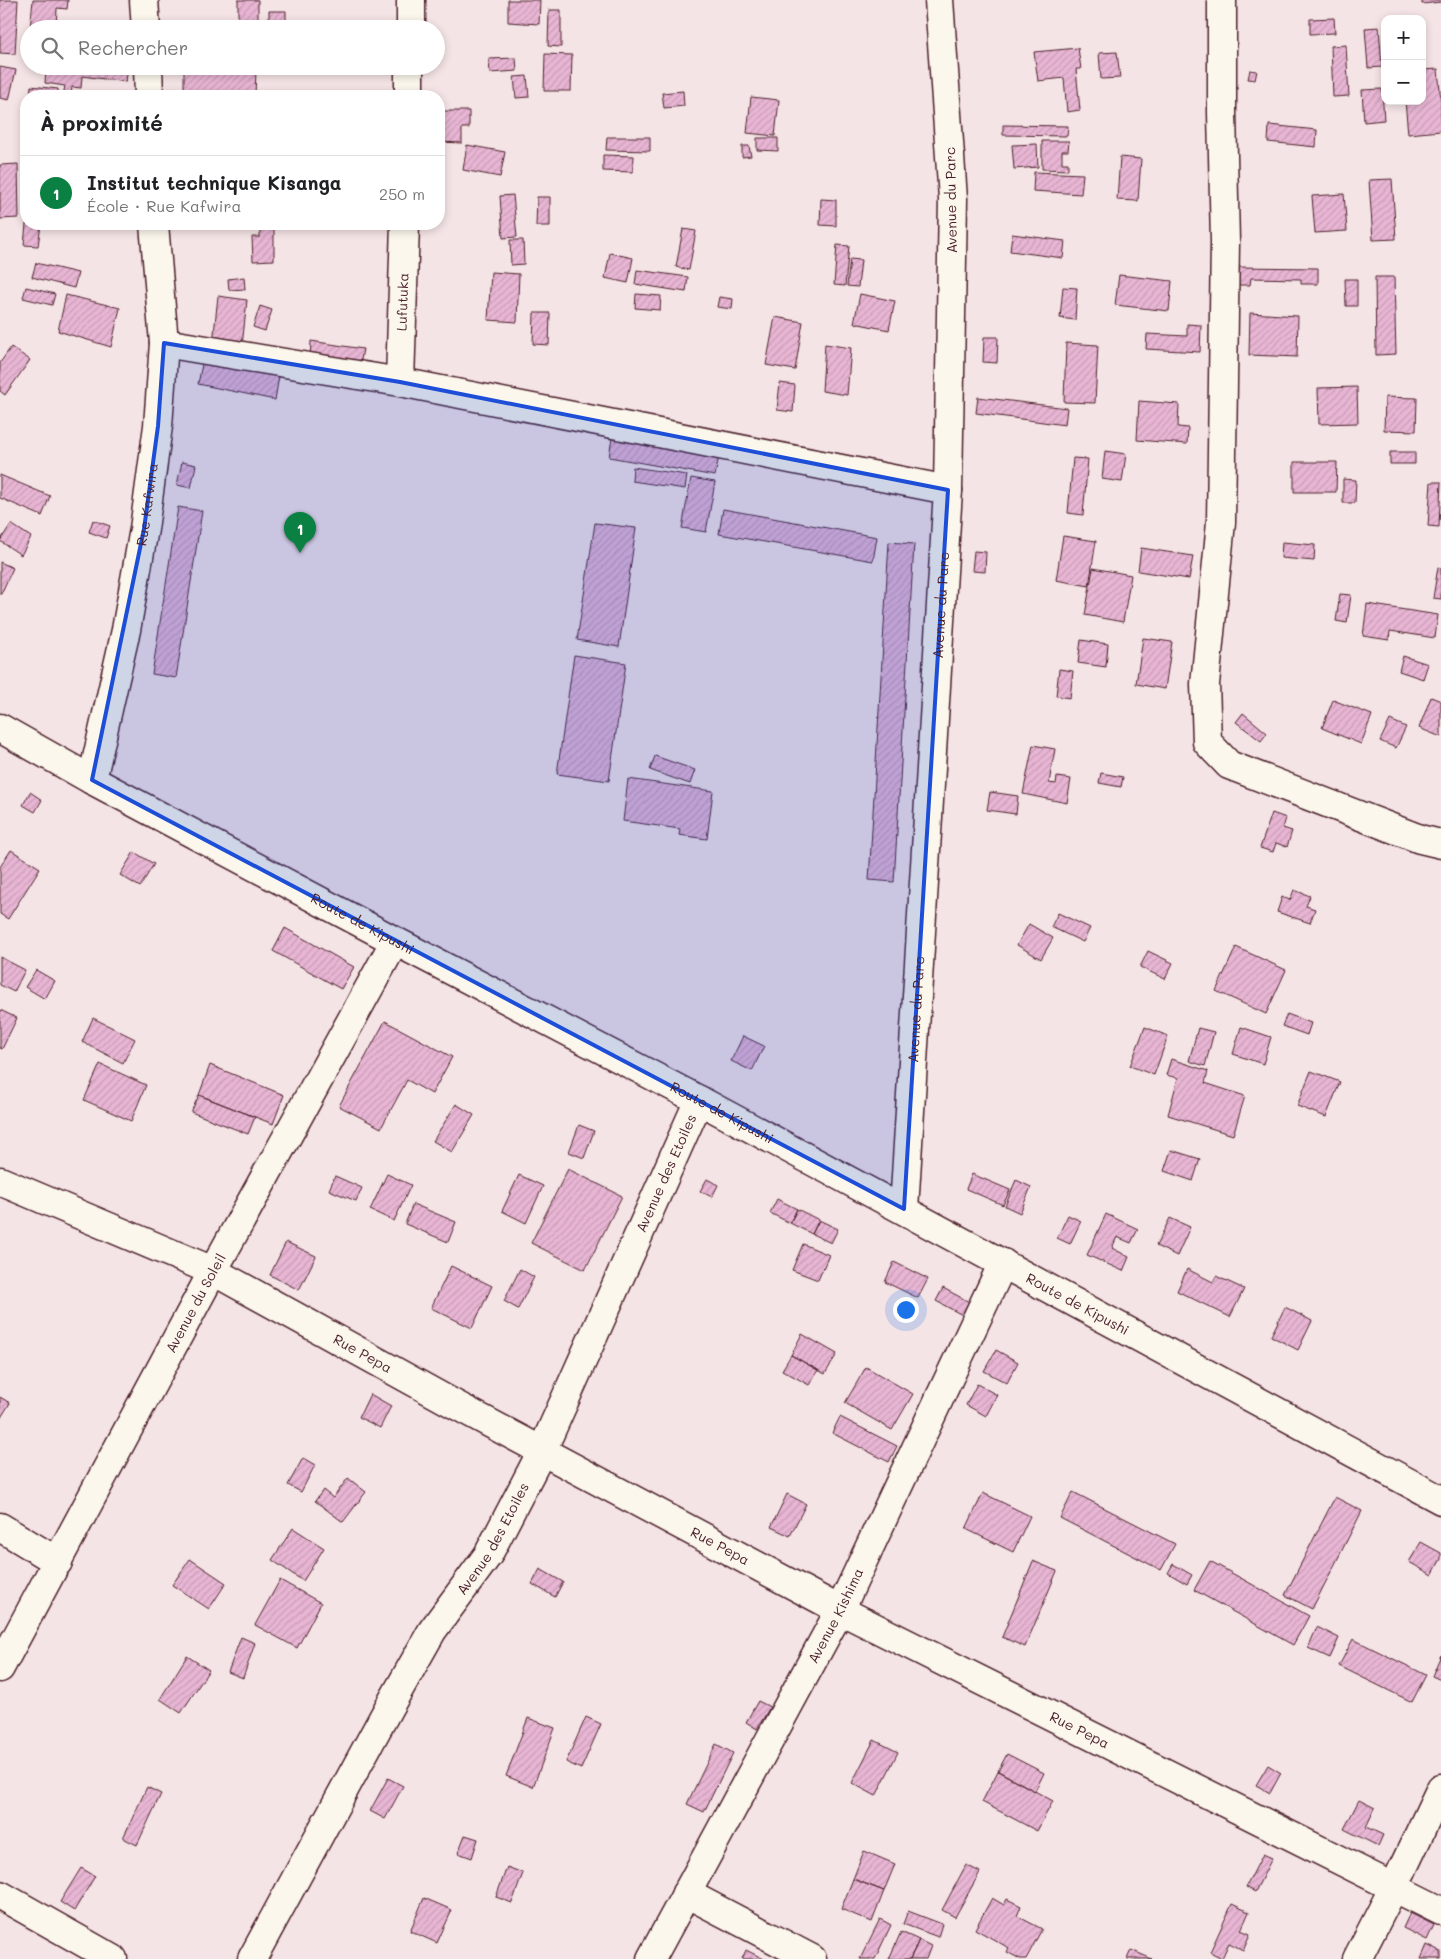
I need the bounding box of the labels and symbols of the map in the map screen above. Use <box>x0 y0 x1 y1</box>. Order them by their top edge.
street label: Avenue du Parc <box>940 147 961 253</box>
street label: Lufutuka <box>392 273 412 331</box>
street label: Rue Kafwira <box>131 462 162 547</box>
pin: 1 <box>284 512 316 553</box>
street label: Avenue du Parc <box>928 551 953 659</box>
street label: Route de Kipushi <box>308 888 418 958</box>
street label: Avenue du Parc <box>903 956 928 1063</box>
street label: Route de Kipushi <box>667 1077 777 1147</box>
street label: Avenue des Etoiles <box>631 1111 701 1235</box>
street label: Avenue du Soleil <box>161 1250 230 1356</box>
street label: Route de Kipushi <box>1023 1268 1133 1339</box>
your location <box>893 1297 919 1323</box>
street label: Rue Pepa <box>330 1329 396 1377</box>
street label: Avenue des Etoiles <box>452 1479 533 1598</box>
street label: Rue Pepa <box>687 1522 753 1569</box>
street label: Avenue Kishima <box>803 1565 867 1666</box>
street label: Rue Pepa <box>1047 1707 1113 1752</box>

